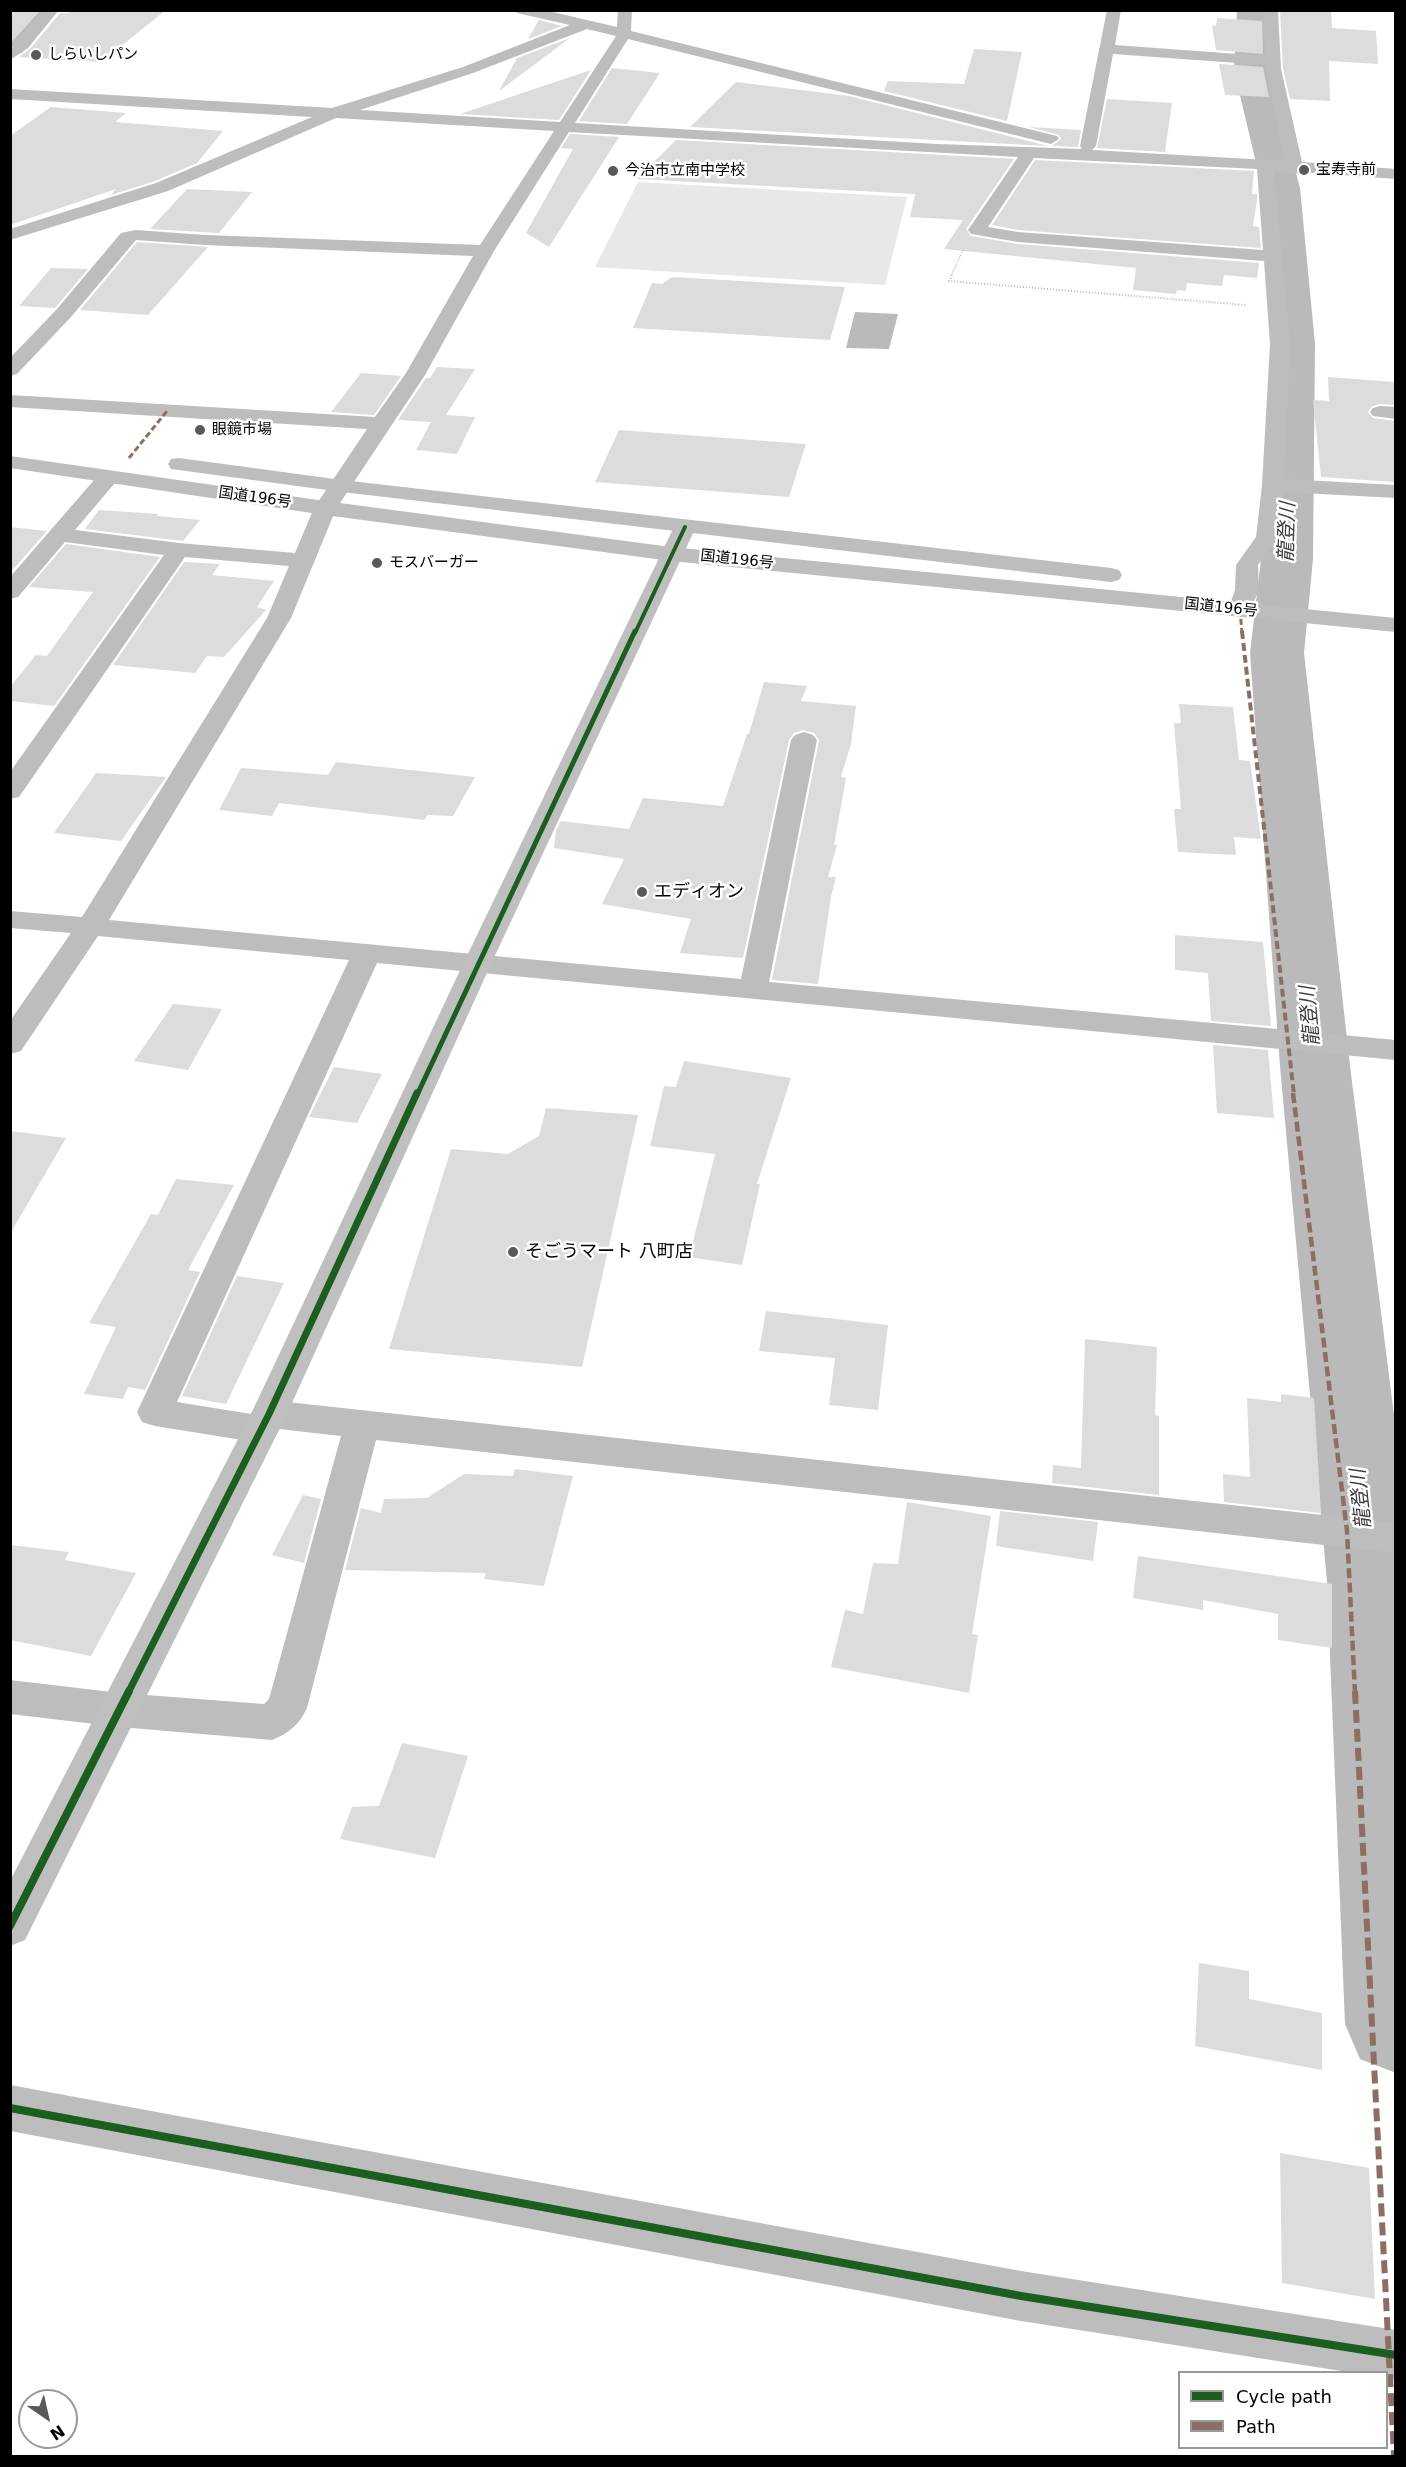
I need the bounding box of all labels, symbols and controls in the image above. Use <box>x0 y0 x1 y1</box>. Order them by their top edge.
place label: しらいしパン <box>48 46 138 64</box>
marker: しらいしパン <box>29 48 43 62</box>
place label: 宝寿寺前 <box>1316 161 1376 179</box>
place label: 今治市立南中学校 <box>625 162 745 180</box>
marker: 宝寿寺前 <box>1297 163 1311 177</box>
marker: 今治市立南中学校 <box>606 164 620 178</box>
place label: 眼鏡市場 <box>212 421 272 439</box>
marker: 眼鏡市場 <box>193 423 207 437</box>
street label: 国道196号 <box>217 484 293 512</box>
water label: 龍登川 <box>1275 502 1301 562</box>
street label: 国道196号 <box>699 547 775 573</box>
place label: モスバーガー <box>389 554 479 572</box>
marker: モスバーガー <box>370 556 384 570</box>
street label: 国道196号 <box>1183 595 1259 621</box>
place label: エディオン <box>654 881 744 903</box>
marker: エディオン <box>635 885 649 899</box>
water label: 龍登川 <box>1296 985 1326 1047</box>
place label: そごうマート 八町店 <box>525 1241 693 1263</box>
marker: そごうマート 八町店 <box>506 1245 520 1259</box>
water label: 龍登川 <box>1347 1468 1377 1530</box>
legend <box>1178 2371 1388 2449</box>
text: Cycle path <box>1236 2386 1332 2407</box>
north arrow <box>18 2389 78 2449</box>
text: Path <box>1236 2416 1276 2437</box>
text: N <box>46 2421 68 2444</box>

